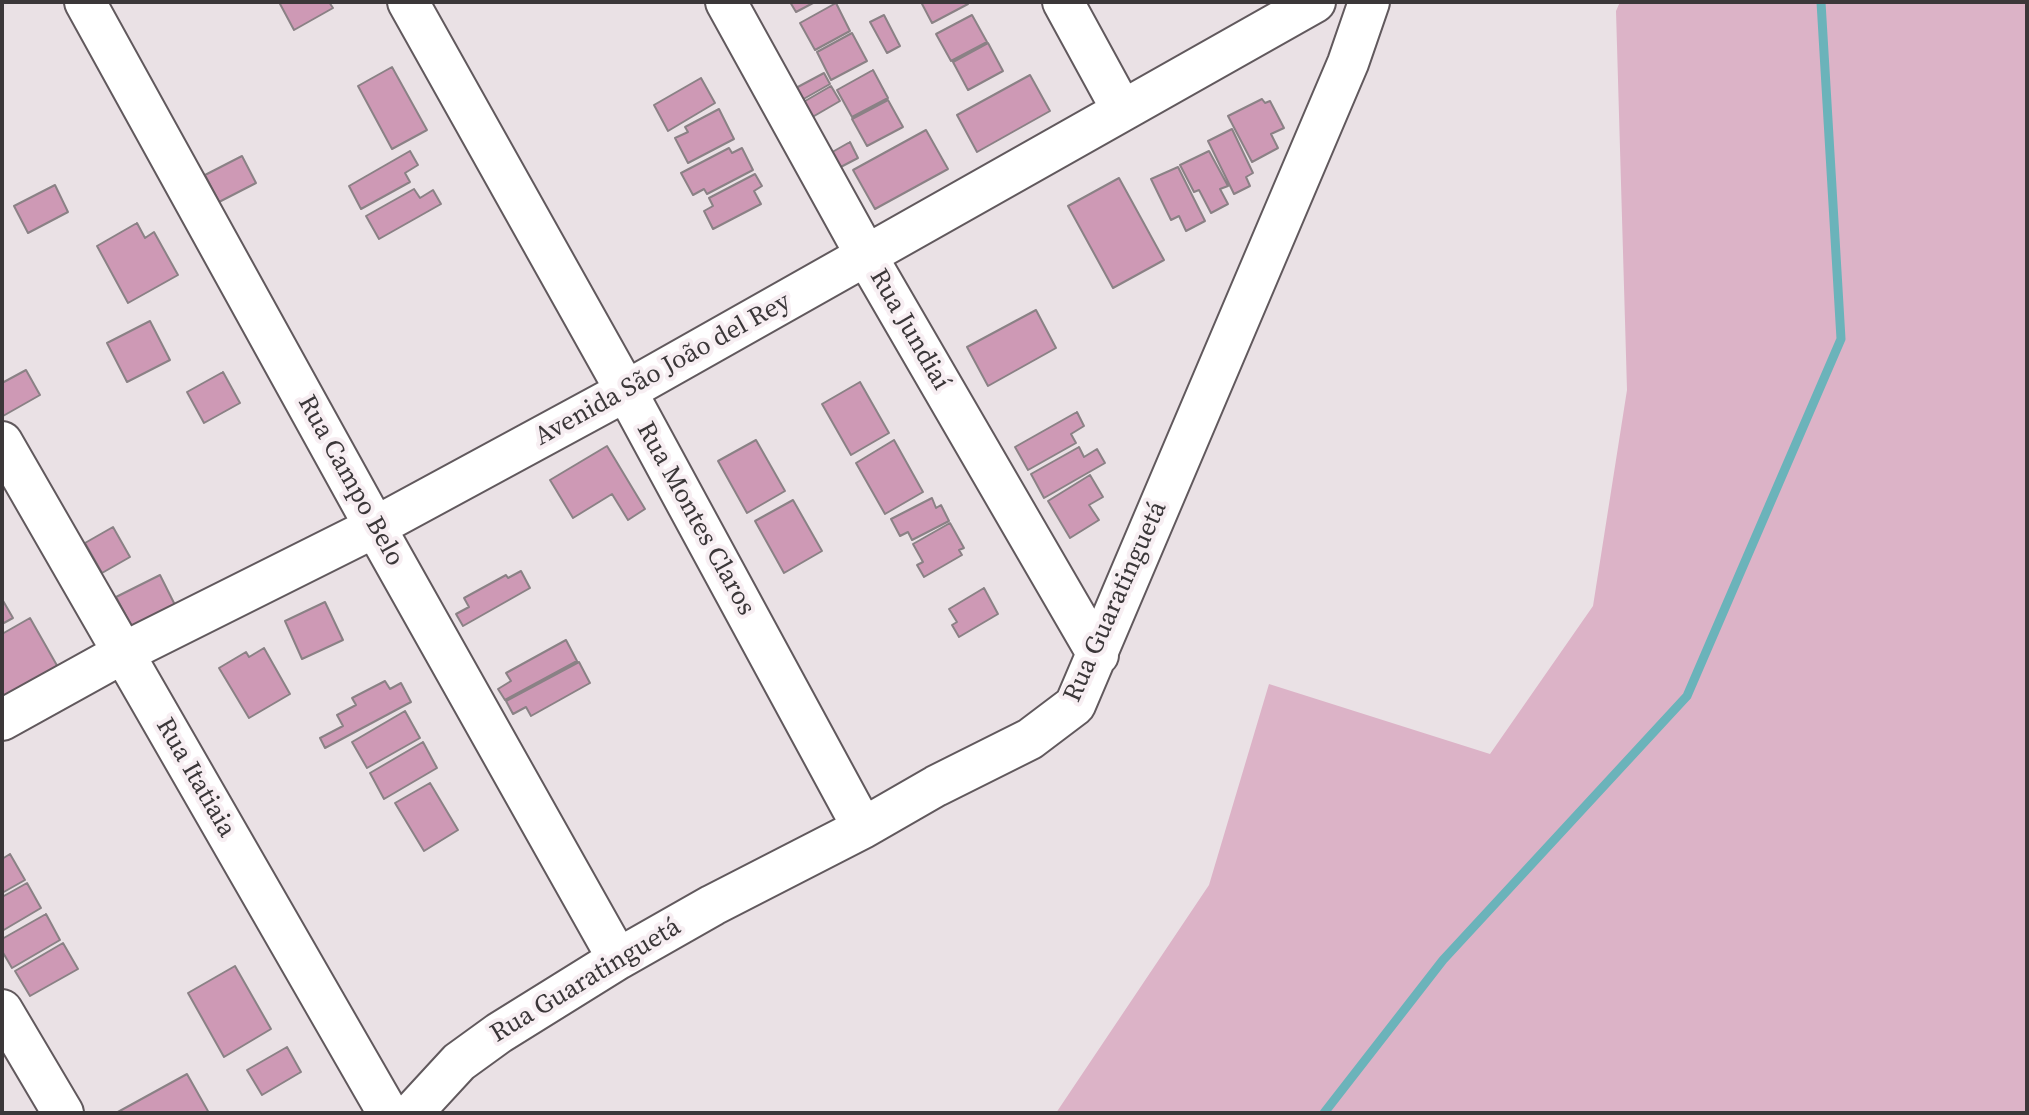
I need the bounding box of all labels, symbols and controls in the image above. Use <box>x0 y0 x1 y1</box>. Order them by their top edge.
street label: Rua Jundiaí <box>862 264 956 396</box>
street label: Avenida São João del Rey <box>530 287 796 453</box>
street label: Rua Campo Belo <box>290 390 410 572</box>
street label: Rua Montes Claros <box>629 417 761 621</box>
street label: Rua Guaratinguetá <box>1058 497 1174 707</box>
street label: Rua Itatiaia <box>148 713 242 843</box>
street label: Rua Guaratinguetá <box>485 912 687 1050</box>

